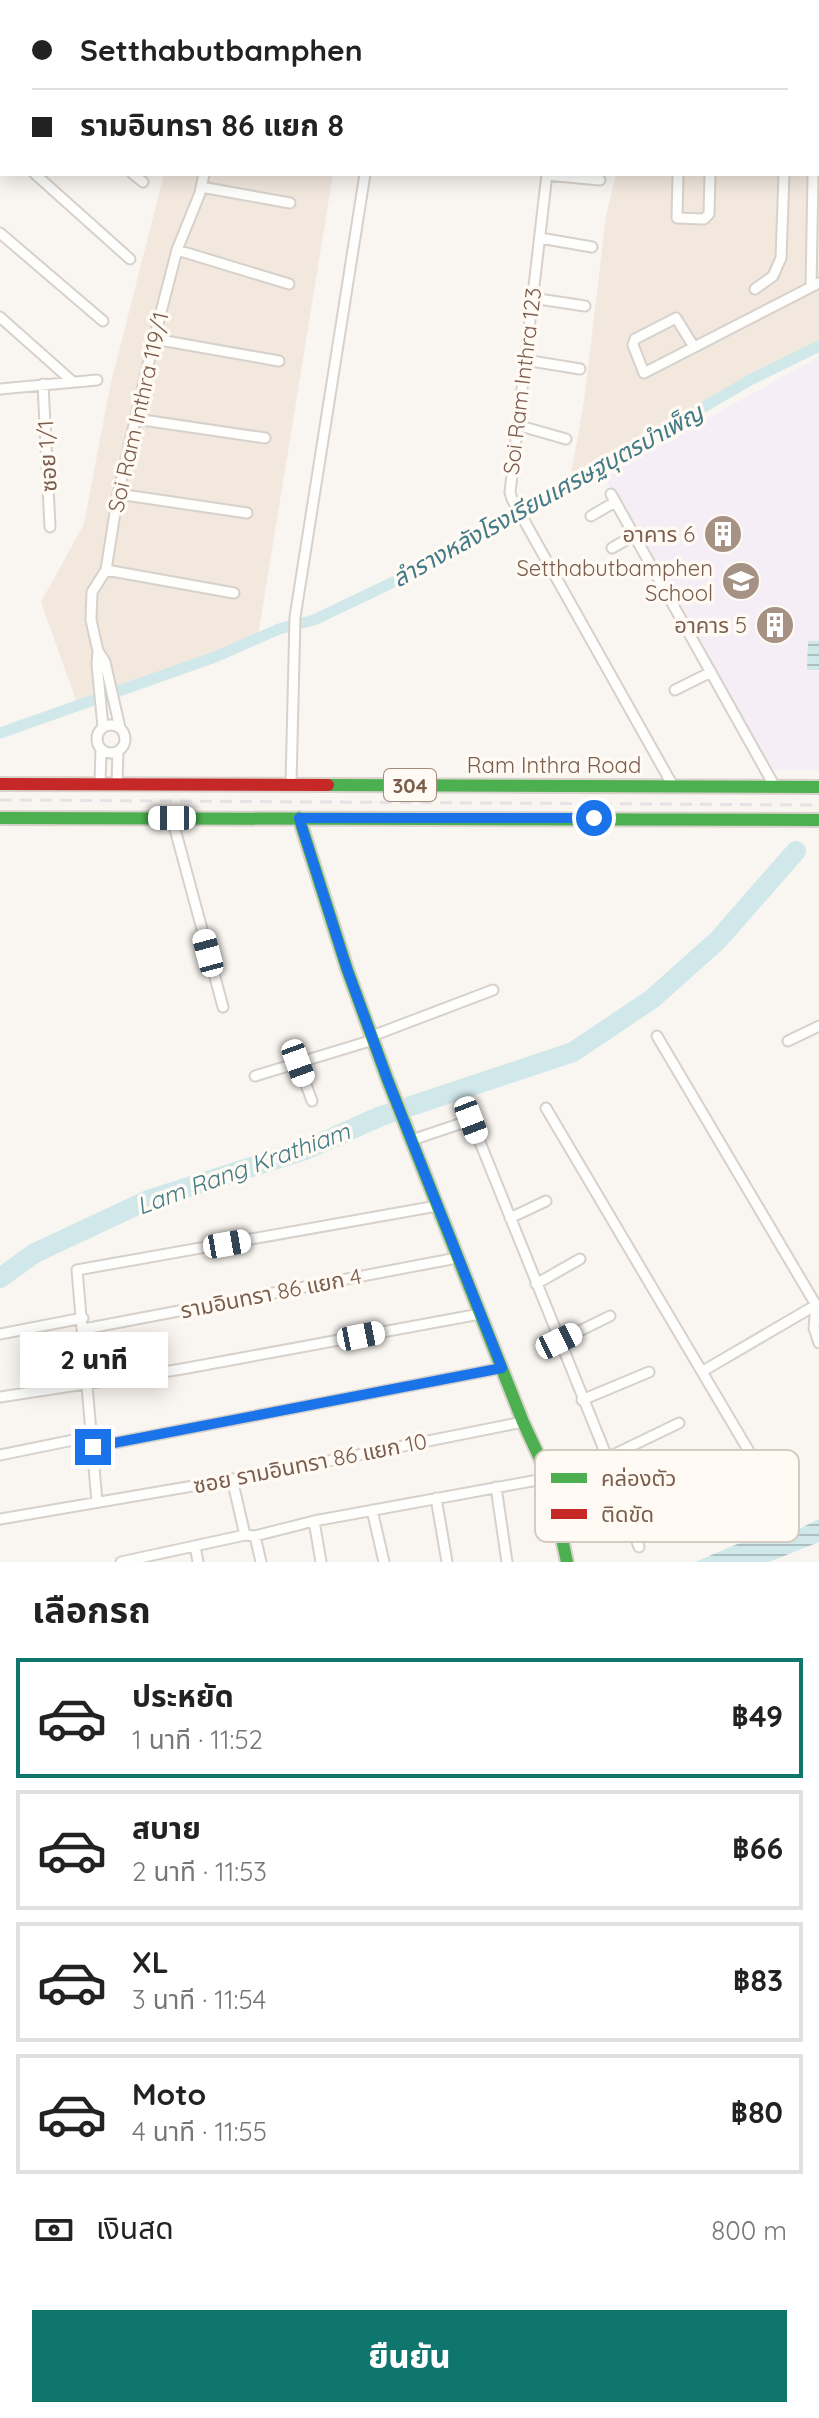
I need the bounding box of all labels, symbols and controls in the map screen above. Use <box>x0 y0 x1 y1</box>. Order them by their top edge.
text: Setthabutbamphen <box>80 31 363 69</box>
text: รามอินทรา 86 แยก 8 <box>80 106 344 144</box>
street label: Soi Ram Inthra 123 <box>497 286 547 476</box>
street label: Soi Ram Inthra 119/1 <box>101 309 175 515</box>
water label: ลำรางหลังโรงเรียนเศรษฐบุตรบำเพ็ญ <box>386 396 709 594</box>
street label: ซอย 1/1 <box>31 419 63 493</box>
building icon: อาคาร 6 <box>702 513 744 555</box>
place label: อาคาร 6 <box>622 520 695 548</box>
place label: Setthabutbamphen School <box>516 554 713 607</box>
school or university icon: Setthabutbamphen School <box>720 560 762 602</box>
building icon: อาคาร 5 <box>754 604 796 646</box>
place label: อาคาร 5 <box>674 611 747 639</box>
street label: Ram Inthra Road <box>467 751 641 779</box>
road number: 304 <box>384 769 436 801</box>
route start <box>576 800 612 836</box>
car <box>148 806 196 830</box>
car <box>190 927 226 979</box>
car <box>279 1036 317 1090</box>
car <box>451 1093 491 1147</box>
water label: Lam Rang Krathiam <box>132 1115 355 1221</box>
car <box>201 1228 253 1260</box>
street label: รามอินทรา 86 แยก 4 <box>178 1262 364 1324</box>
car <box>335 1320 387 1352</box>
car <box>532 1320 586 1362</box>
callout: 2 นาที <box>19 1331 167 1387</box>
text: 2 นาที <box>60 1343 128 1376</box>
street label: ซอย รามอินทรา 86 แยก 10 <box>191 1427 429 1499</box>
route end <box>75 1429 111 1465</box>
legend <box>535 1450 799 1542</box>
text: คล่องตัว <box>601 1464 676 1492</box>
text: ติดขัด <box>601 1500 654 1528</box>
text: เลือกรถ <box>32 1587 151 1632</box>
text: ประหยัด <box>132 1677 234 1715</box>
icon: car <box>36 1682 108 1754</box>
text: ฿49 <box>731 1697 783 1735</box>
text: 1 นาที · 11:52 <box>132 1723 263 1756</box>
text: สบาย <box>132 1809 201 1847</box>
icon: car <box>36 1814 108 1886</box>
text: ฿66 <box>732 1829 783 1867</box>
text: 2 นาที · 11:53 <box>132 1855 267 1888</box>
text: XL <box>132 1943 169 1981</box>
icon: car <box>36 1946 108 2018</box>
text: ฿83 <box>733 1961 783 1999</box>
text: 3 นาที · 11:54 <box>132 1983 266 2016</box>
text: Moto <box>132 2075 206 2113</box>
icon: car <box>36 2078 108 2150</box>
text: ฿80 <box>731 2093 783 2131</box>
text: 4 นาที · 11:55 <box>132 2115 267 2148</box>
icon: cash <box>32 2208 76 2252</box>
text: เงินสด <box>96 2209 174 2247</box>
text: 800 m <box>711 2214 787 2247</box>
button: ยืนยัน <box>32 2310 787 2402</box>

